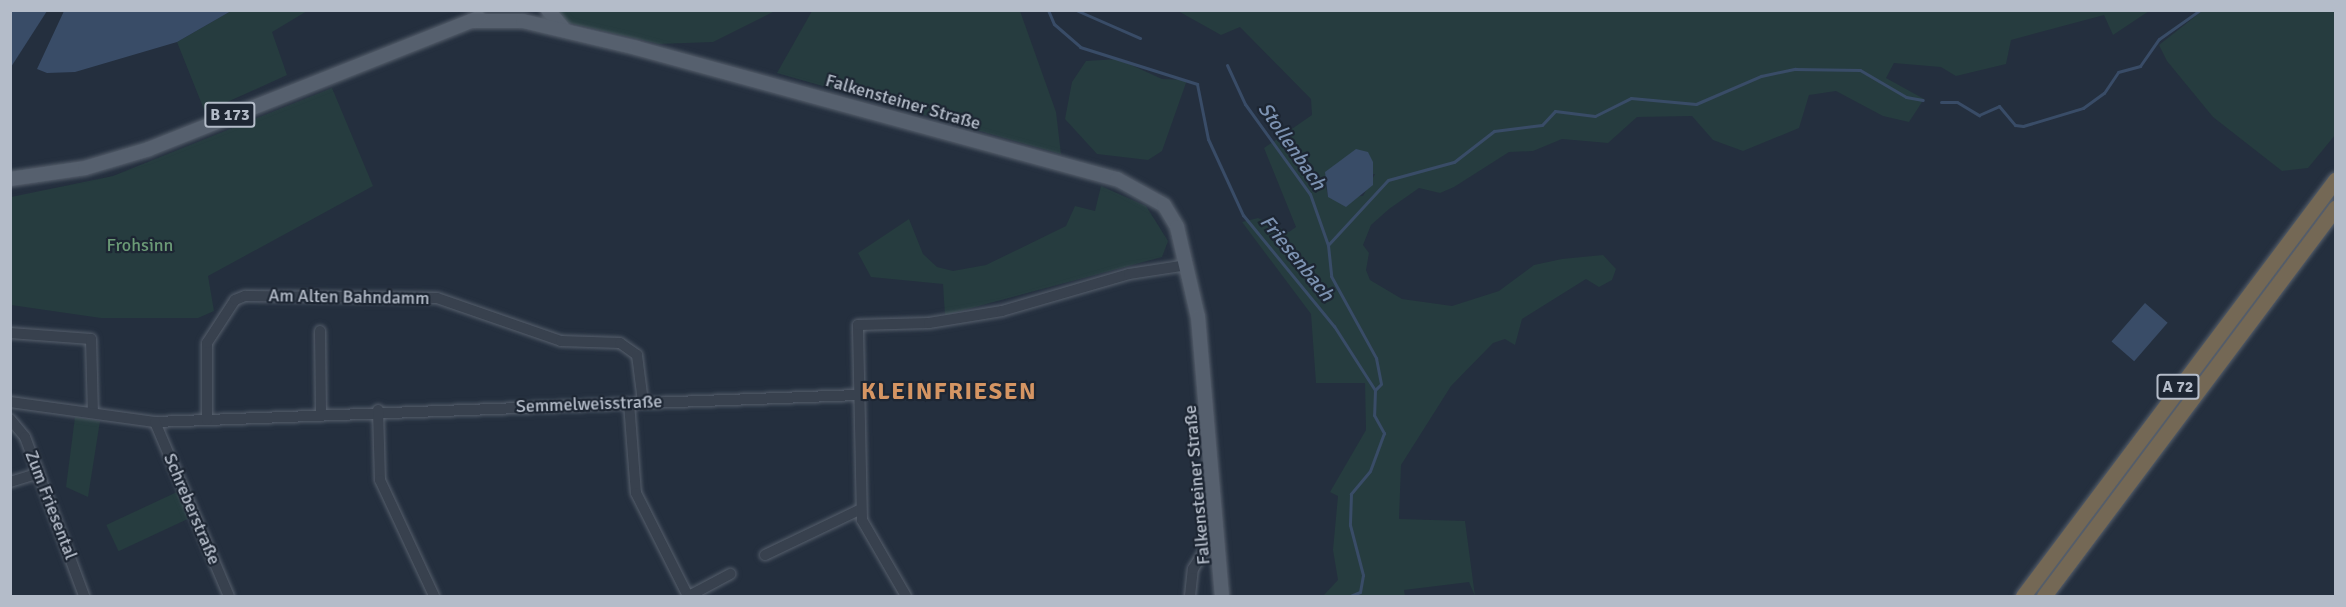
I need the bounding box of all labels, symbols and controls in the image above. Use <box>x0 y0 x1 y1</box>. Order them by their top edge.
street label: Falkensteiner Straße <box>823 70 983 134</box>
water label: Stollenbach <box>1253 98 1331 194</box>
road number: B 173 <box>203 102 257 128</box>
water label: Friesenbach <box>1255 210 1339 306</box>
park label: Frohsinn <box>107 234 173 256</box>
street label: Am Alten Bahndamm <box>268 285 430 309</box>
road number: A 72 <box>2156 374 2200 400</box>
district label: KLEINFRIESEN <box>861 378 1037 406</box>
street label: Semmelweisstraße <box>515 391 663 417</box>
street label: Falkensteiner Straße <box>1179 404 1215 566</box>
street label: Zum Friesental <box>20 447 82 563</box>
street label: Schreberstraße <box>159 450 225 568</box>

